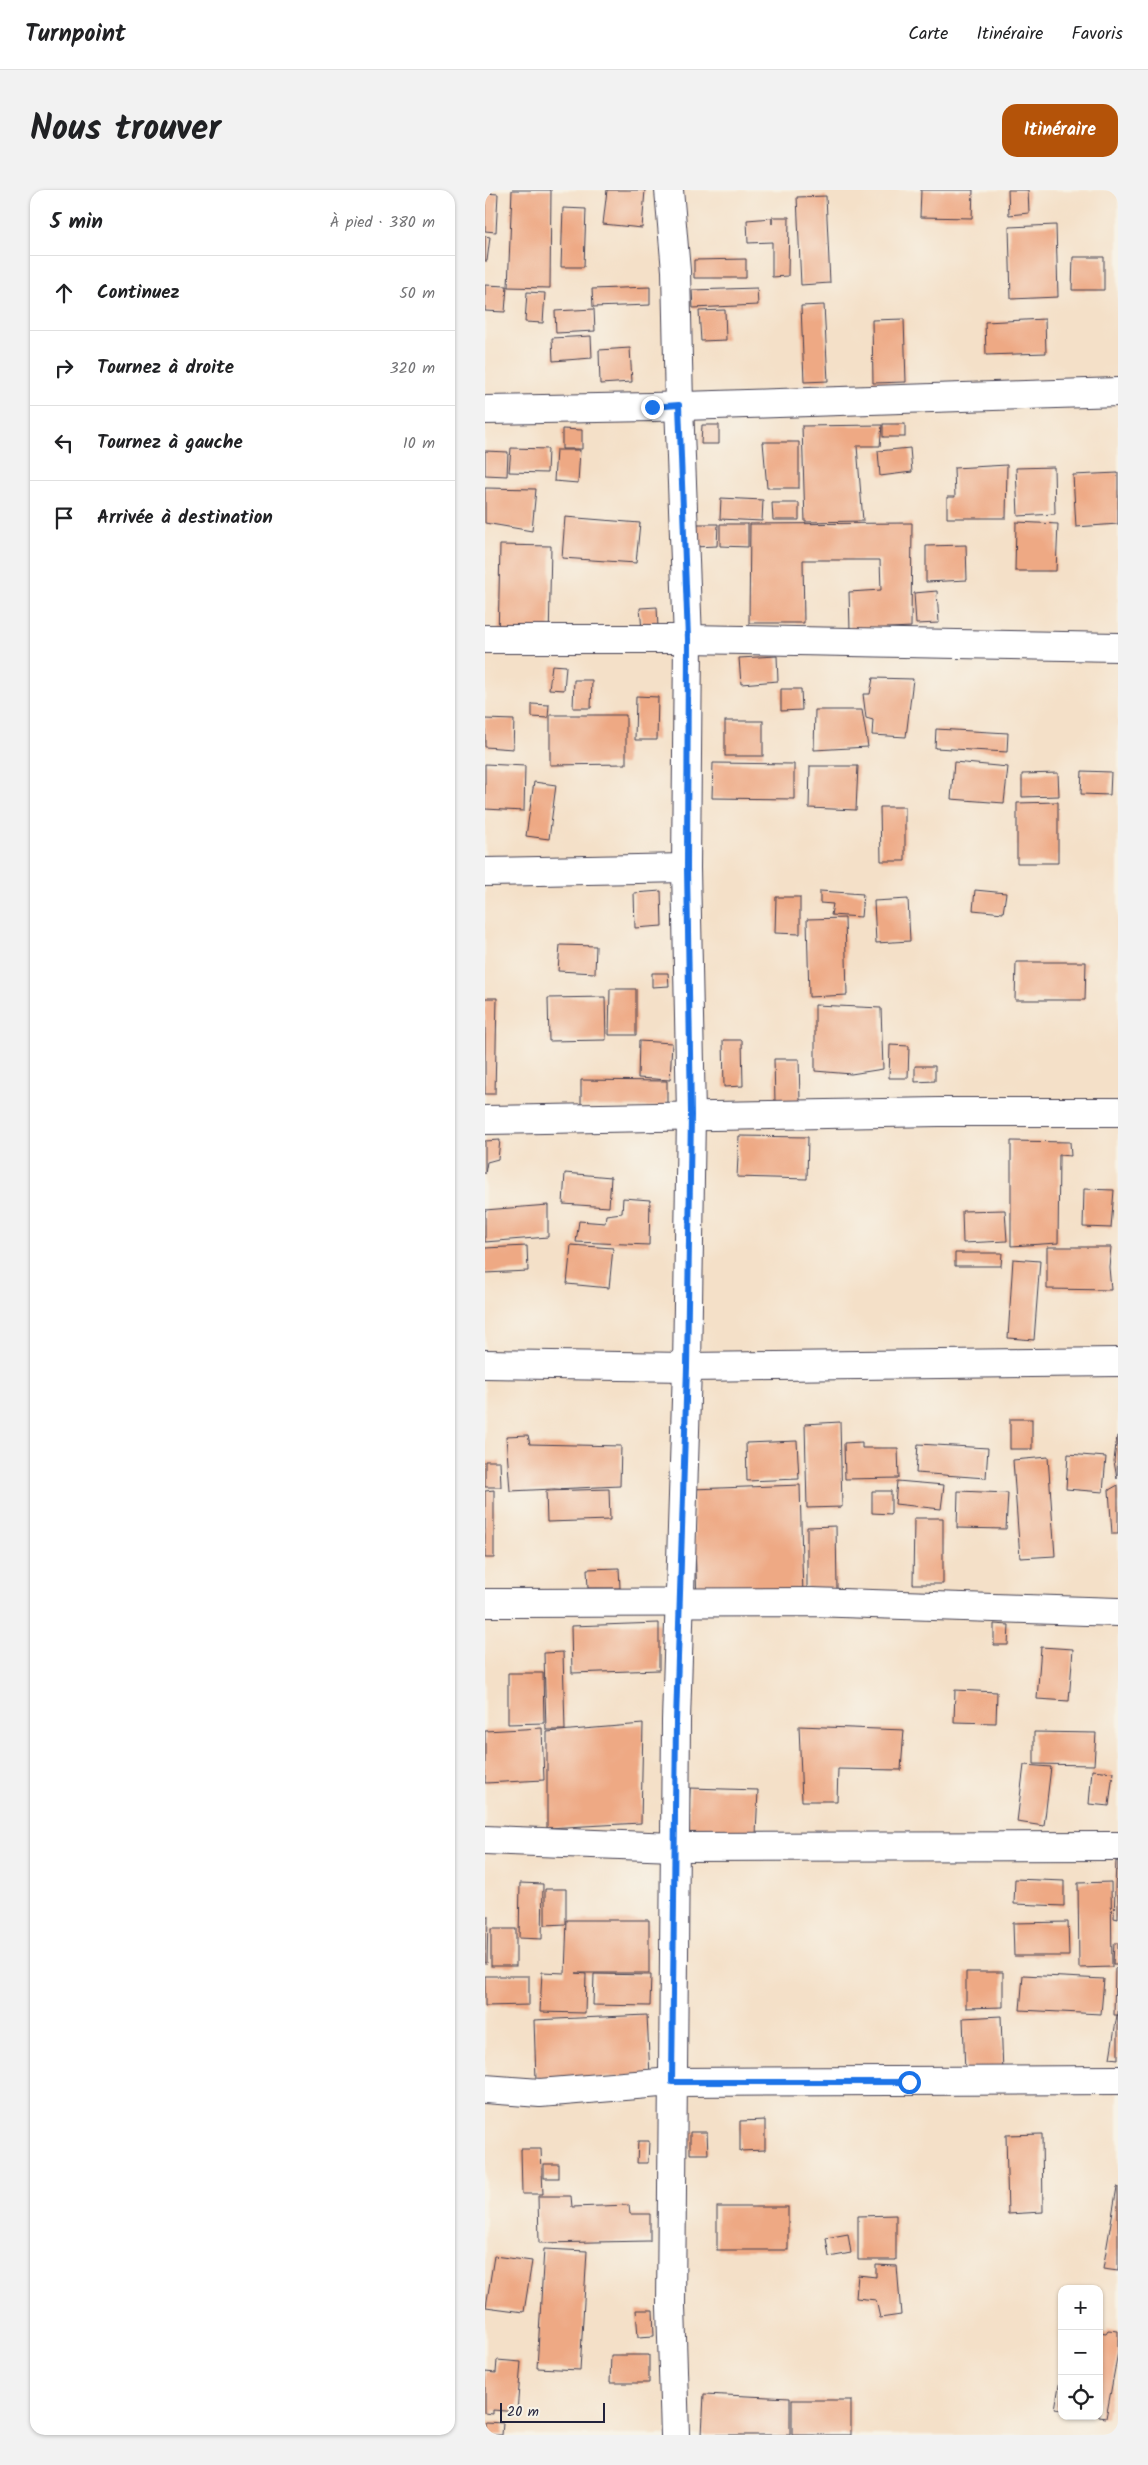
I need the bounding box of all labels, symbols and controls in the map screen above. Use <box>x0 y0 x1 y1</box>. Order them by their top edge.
text: Turnpoint <box>25 15 126 54</box>
text: Carte <box>908 20 948 49</box>
text: Itinéraire <box>976 20 1043 49</box>
text: Favoris <box>1071 20 1123 49</box>
text: Nous trouver <box>30 102 221 158</box>
button: Itinéraire <box>1002 104 1118 157</box>
text: 5 min <box>50 206 103 239</box>
text: À pied · 380 m <box>330 210 435 235</box>
text: Continuez <box>97 278 180 308</box>
icon: ahead <box>50 279 78 307</box>
text: 50 m <box>399 281 435 306</box>
text: Tournez à droite <box>97 353 234 383</box>
icon: right <box>50 354 78 382</box>
text: 320 m <box>389 356 435 381</box>
route end <box>641 396 664 419</box>
text: Tournez à gauche <box>97 428 243 458</box>
icon: left <box>50 429 78 457</box>
text: 10 m <box>403 431 435 456</box>
text: Arrivée à destination <box>97 503 273 533</box>
icon: arrive <box>50 504 78 532</box>
route start <box>898 2071 921 2094</box>
map controls <box>1058 2285 1103 2420</box>
button: + <box>1058 2285 1103 2330</box>
button: − <box>1058 2330 1103 2375</box>
button: locate <box>1058 2375 1103 2420</box>
scale bar <box>500 2400 605 2423</box>
text: 20 m <box>507 2401 539 2423</box>

